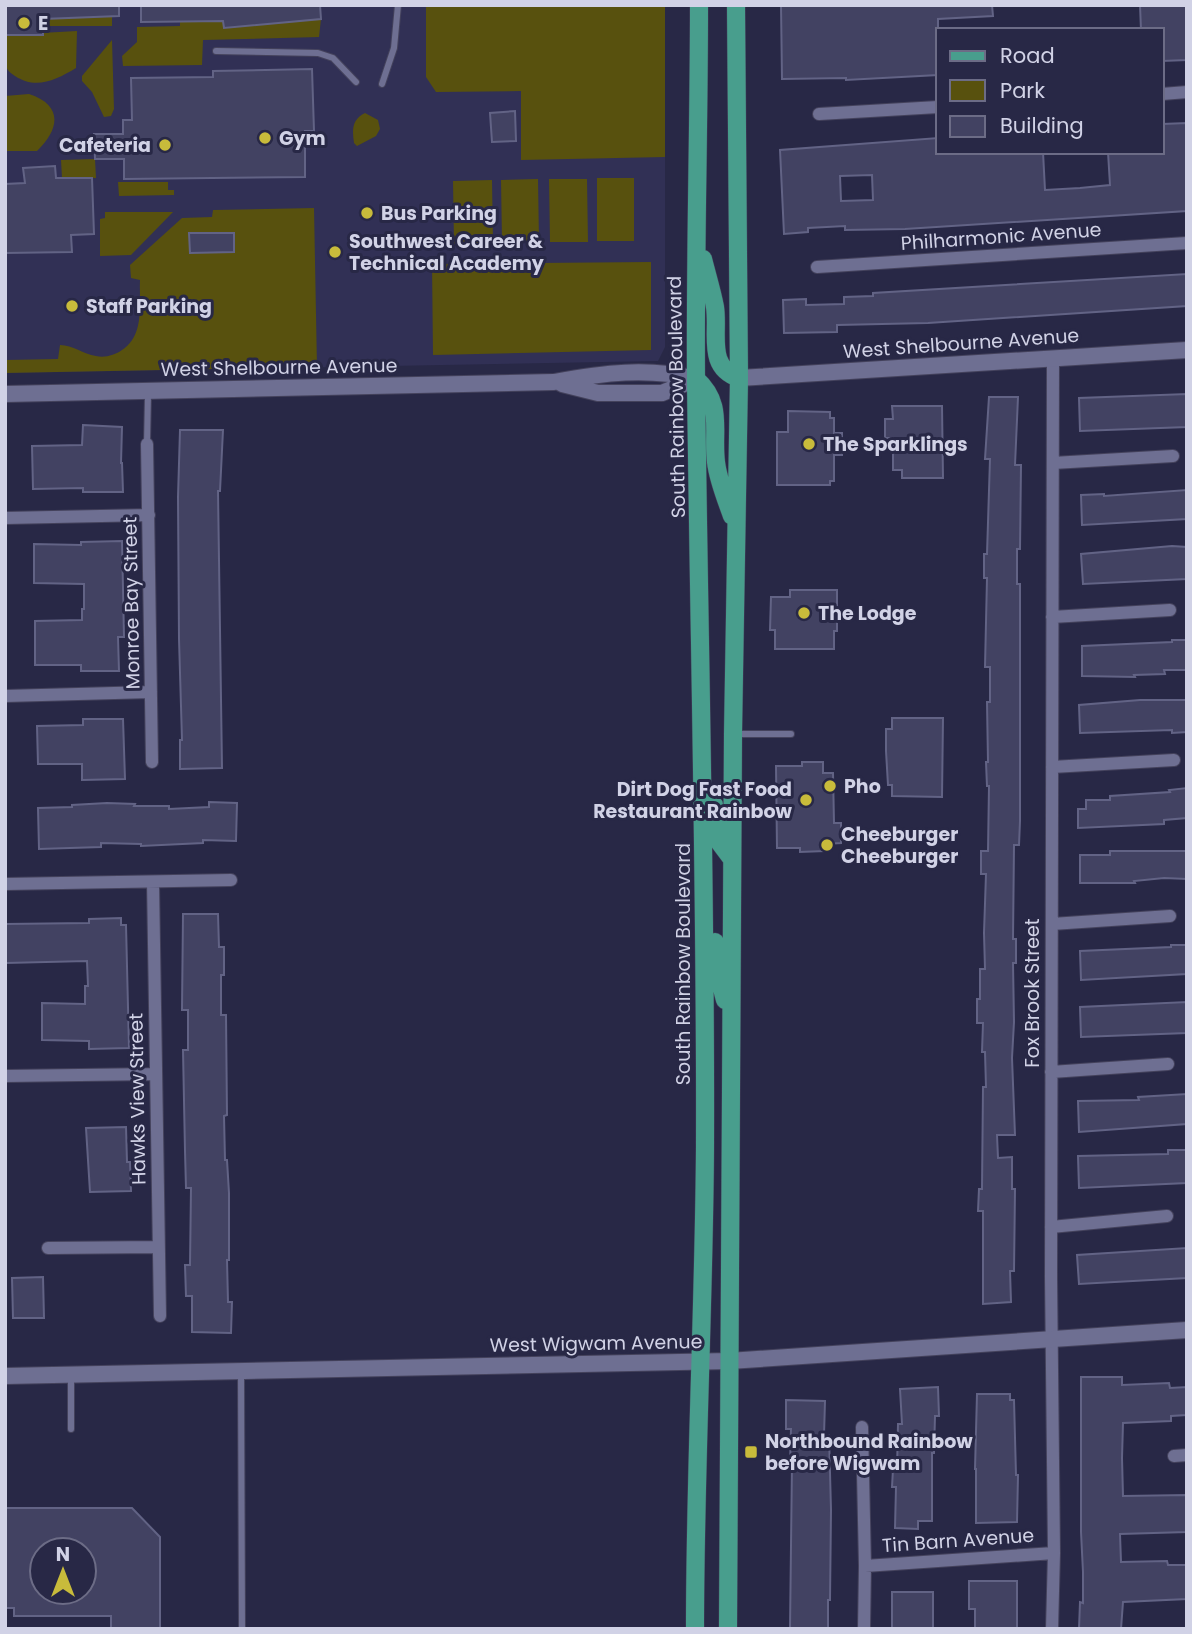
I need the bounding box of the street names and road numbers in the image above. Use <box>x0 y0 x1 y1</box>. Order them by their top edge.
street label: Philharmonic Avenue <box>900 216 1102 257</box>
street label: South Rainbow Boulevard <box>661 276 692 518</box>
street label: West Shelbourne Avenue <box>842 322 1080 365</box>
street label: West Shelbourne Avenue <box>160 352 398 383</box>
street label: Monroe Bay Street <box>116 516 147 690</box>
street label: South Rainbow Boulevard <box>670 843 697 1085</box>
street label: Fox Brook Street <box>1019 918 1046 1068</box>
street label: Hawks View Street <box>123 1013 152 1185</box>
street label: West Wigwam Avenue <box>489 1328 703 1359</box>
street label: Tin Barn Avenue <box>881 1522 1035 1559</box>

